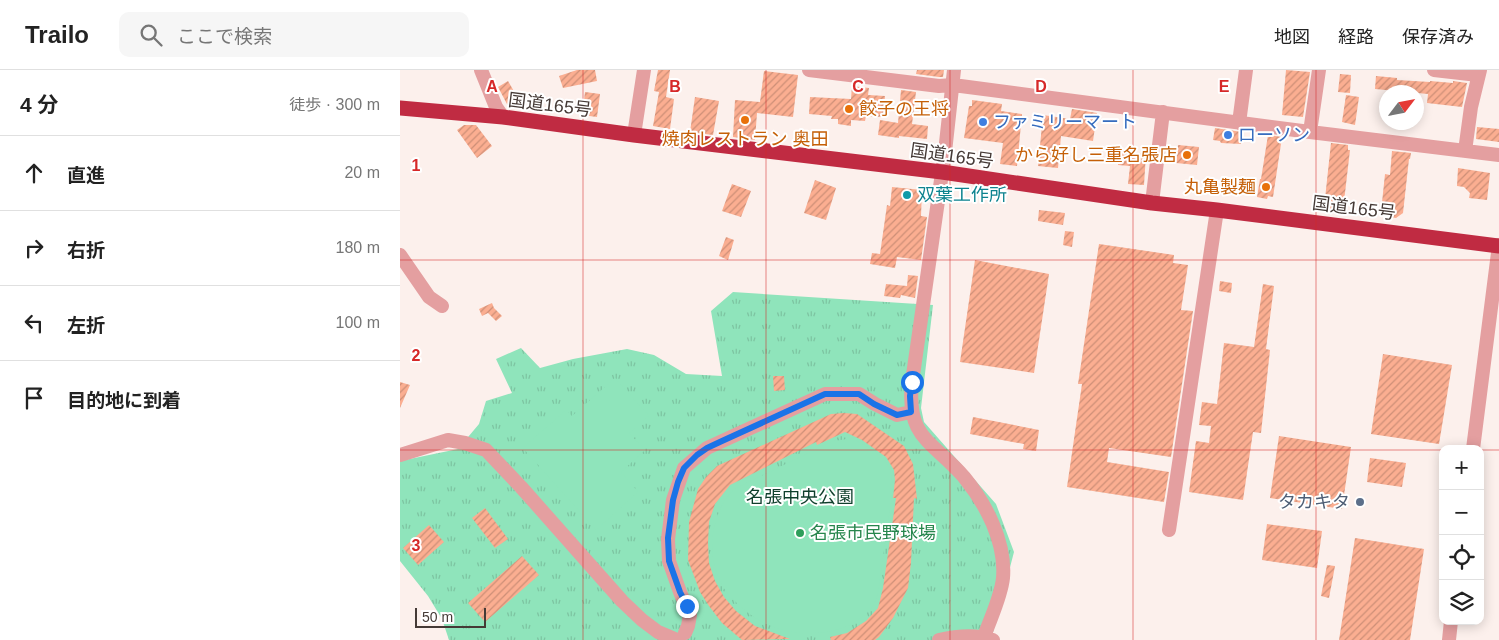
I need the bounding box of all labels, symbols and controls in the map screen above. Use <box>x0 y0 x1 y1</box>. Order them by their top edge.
search box <box>119 12 469 57</box>
text: Trailo <box>25 21 89 48</box>
icon: search <box>137 21 165 49</box>
text: ここで検索 <box>177 26 272 47</box>
text: 地図 <box>1274 27 1310 47</box>
text: 経路 <box>1338 27 1374 47</box>
text: 保存済み <box>1402 27 1474 47</box>
text: A <box>486 78 498 95</box>
text: B <box>669 78 681 95</box>
text: C <box>852 78 864 95</box>
text: D <box>1035 78 1047 95</box>
text: E <box>1219 78 1230 95</box>
north arrow <box>1379 85 1424 130</box>
street label: 国道165号 <box>507 90 593 120</box>
text: 4 分 <box>20 93 59 116</box>
text: 徒歩 · 300 m <box>289 96 380 113</box>
place label: 餃子の王将 <box>859 99 949 119</box>
marker: 餃子の王将 <box>843 103 855 115</box>
place label: ファミリーマート <box>993 112 1137 132</box>
marker: 焼肉レストラン 奥田 <box>739 114 751 126</box>
marker: ファミリーマート <box>977 116 989 128</box>
place label: ローソン <box>1238 125 1310 145</box>
place label: 焼肉レストラン 奥田 <box>661 129 829 149</box>
marker: ローソン <box>1222 129 1234 141</box>
street label: 国道165号 <box>909 140 995 172</box>
place label: から好し三重名張店 <box>1015 145 1177 165</box>
marker: から好し三重名張店 <box>1181 149 1193 161</box>
text: 1 <box>412 157 421 174</box>
icon: ahead <box>20 159 48 187</box>
text: 20 m <box>344 164 380 181</box>
text: 直進 <box>67 165 105 186</box>
place label: 丸亀製麺 <box>1184 177 1256 197</box>
marker: 丸亀製麺 <box>1260 181 1272 193</box>
place label: 双葉工作所 <box>917 185 1007 205</box>
marker: 双葉工作所 <box>901 189 913 201</box>
street label: 国道165号 <box>1311 193 1397 223</box>
icon: right <box>20 234 48 262</box>
text: 180 m <box>336 239 380 256</box>
text: 右折 <box>67 240 105 261</box>
icon: left <box>20 309 48 337</box>
text: 100 m <box>336 314 380 331</box>
text: 左折 <box>67 315 105 336</box>
text: 2 <box>412 347 421 364</box>
route start <box>901 371 924 394</box>
icon: arrive <box>20 384 48 412</box>
text: 目的地に到着 <box>67 390 181 411</box>
map controls <box>1439 445 1484 625</box>
button: + <box>1439 445 1484 490</box>
park label: 名張中央公園 <box>746 487 854 507</box>
button: − <box>1439 490 1484 535</box>
place label: タカキタ <box>1278 492 1350 512</box>
marker: タカキタ <box>1354 496 1366 508</box>
place label: 名張市民野球場 <box>810 523 936 543</box>
marker: 名張市民野球場 <box>794 527 806 539</box>
button: locate <box>1439 535 1484 580</box>
text: 3 <box>412 537 421 554</box>
button: layers <box>1439 580 1484 625</box>
route end <box>676 595 699 618</box>
scale bar <box>415 605 486 628</box>
text: 50 m <box>422 609 453 625</box>

